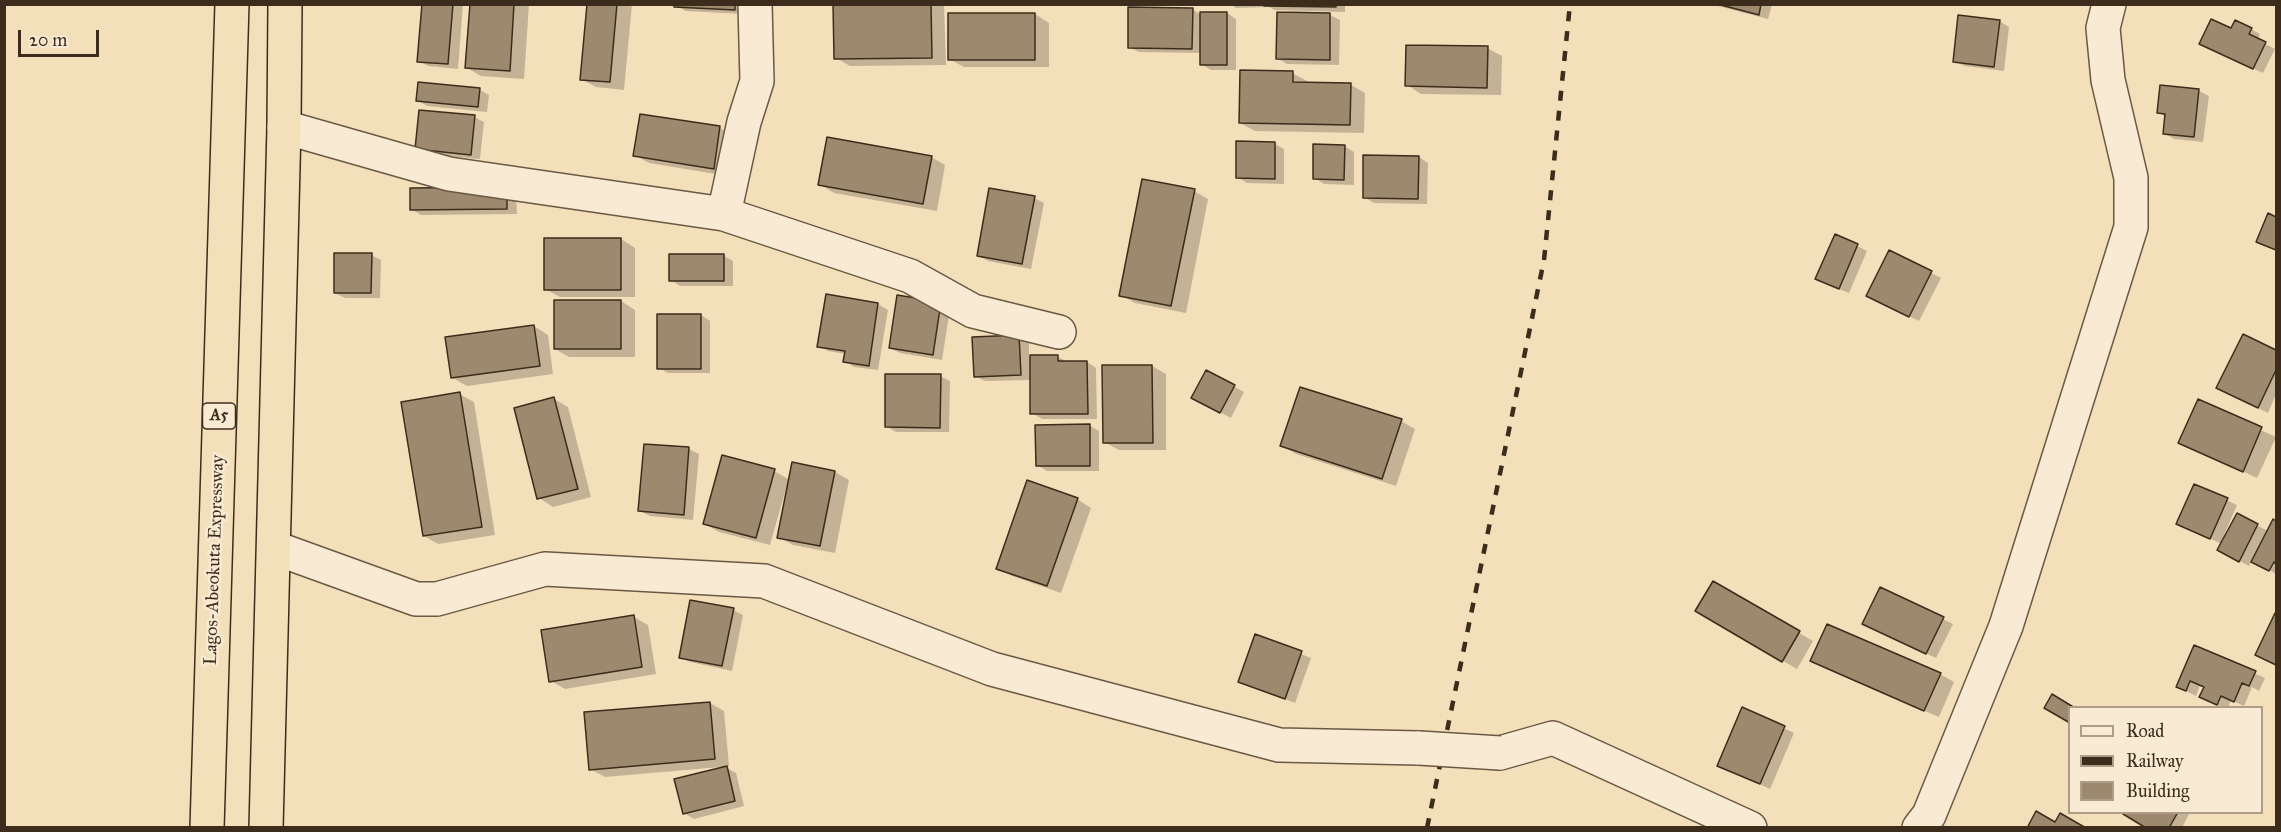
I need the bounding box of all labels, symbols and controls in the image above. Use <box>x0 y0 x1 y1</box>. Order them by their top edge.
scale bar <box>21 18 102 56</box>
text: 20 m <box>29 29 67 51</box>
road number: A5 <box>202 403 236 429</box>
street label: Lagos-Abeokuta Expressway <box>201 455 229 665</box>
legend <box>2068 706 2263 814</box>
text: Road <box>2126 720 2164 742</box>
text: Railway <box>2126 750 2183 772</box>
text: Building <box>2126 780 2189 802</box>

